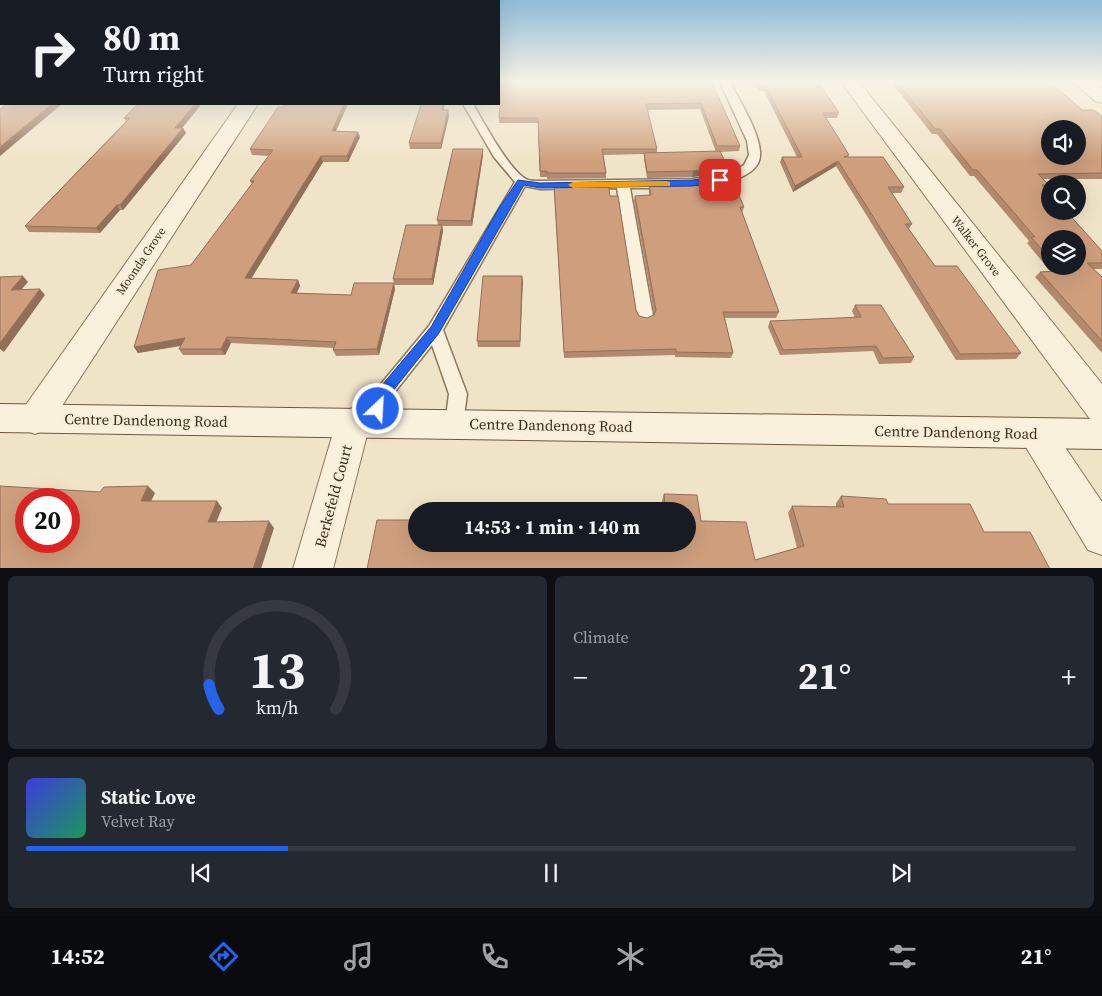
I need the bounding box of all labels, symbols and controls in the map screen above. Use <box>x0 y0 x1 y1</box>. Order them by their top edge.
text: 80 m <box>103 14 180 62</box>
icon: right <box>20 20 85 85</box>
text: Turn right <box>103 59 204 89</box>
map controls <box>1041 120 1086 275</box>
button: sound <box>1041 120 1086 165</box>
pin <box>699 159 741 201</box>
icon: arrive <box>706 166 734 194</box>
button: search <box>1041 175 1086 220</box>
street label: Walker Grove <box>947 213 1005 279</box>
street label: Moonda Grove <box>112 224 170 298</box>
button: layers <box>1041 230 1086 275</box>
position arrow <box>351 382 403 434</box>
street label: Centre Dandenong Road <box>64 408 228 432</box>
street label: Centre Dandenong Road <box>469 413 633 437</box>
street label: Centre Dandenong Road <box>874 420 1038 444</box>
street label: Berkefeld Court <box>309 442 357 550</box>
speed limit sign: 20 <box>15 488 80 553</box>
text: 14:53 · 1 min · 140 m <box>464 514 640 540</box>
text: Climate <box>573 626 629 648</box>
text: 13 <box>249 634 306 705</box>
text: 21° <box>798 650 851 702</box>
text: − <box>573 658 588 696</box>
text: + <box>1061 658 1076 696</box>
text: km/h <box>256 695 299 720</box>
text: Static Love <box>101 784 196 810</box>
text: Velvet Ray <box>101 810 175 832</box>
icon: previous <box>187 859 215 887</box>
icon: pause <box>537 859 565 887</box>
icon: next <box>887 859 915 887</box>
icon: directions <box>206 939 241 974</box>
icon: music <box>341 939 376 974</box>
icon: phone <box>477 939 512 974</box>
icon: climate <box>613 939 648 974</box>
icon: car <box>749 939 784 974</box>
icon: filters <box>885 939 920 974</box>
text: 14:52 <box>50 941 105 971</box>
text: 21° <box>1021 941 1052 971</box>

